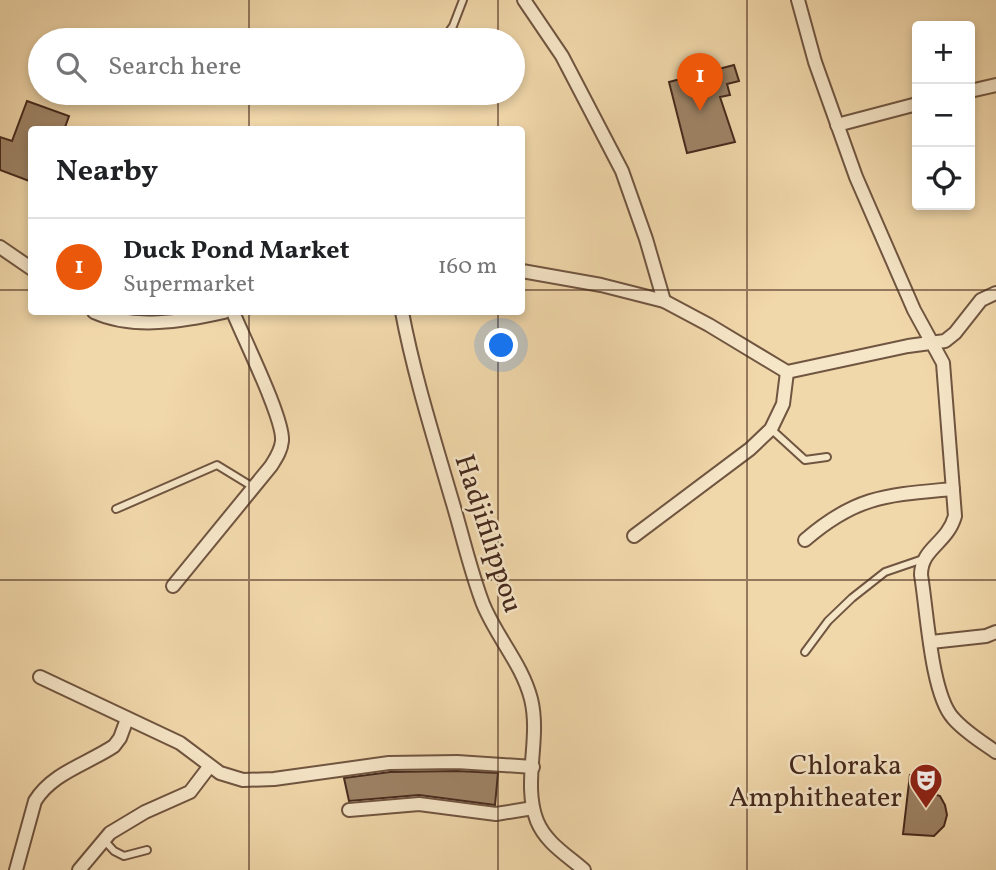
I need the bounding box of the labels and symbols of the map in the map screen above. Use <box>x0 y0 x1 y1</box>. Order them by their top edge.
pin: 1 <box>677 53 723 111</box>
your location <box>484 328 518 362</box>
street label: Hadjifilippou <box>444 450 532 618</box>
place label: Chloraka Amphitheater <box>729 747 902 818</box>
theatre icon: Chloraka Amphitheater <box>907 761 945 810</box>

